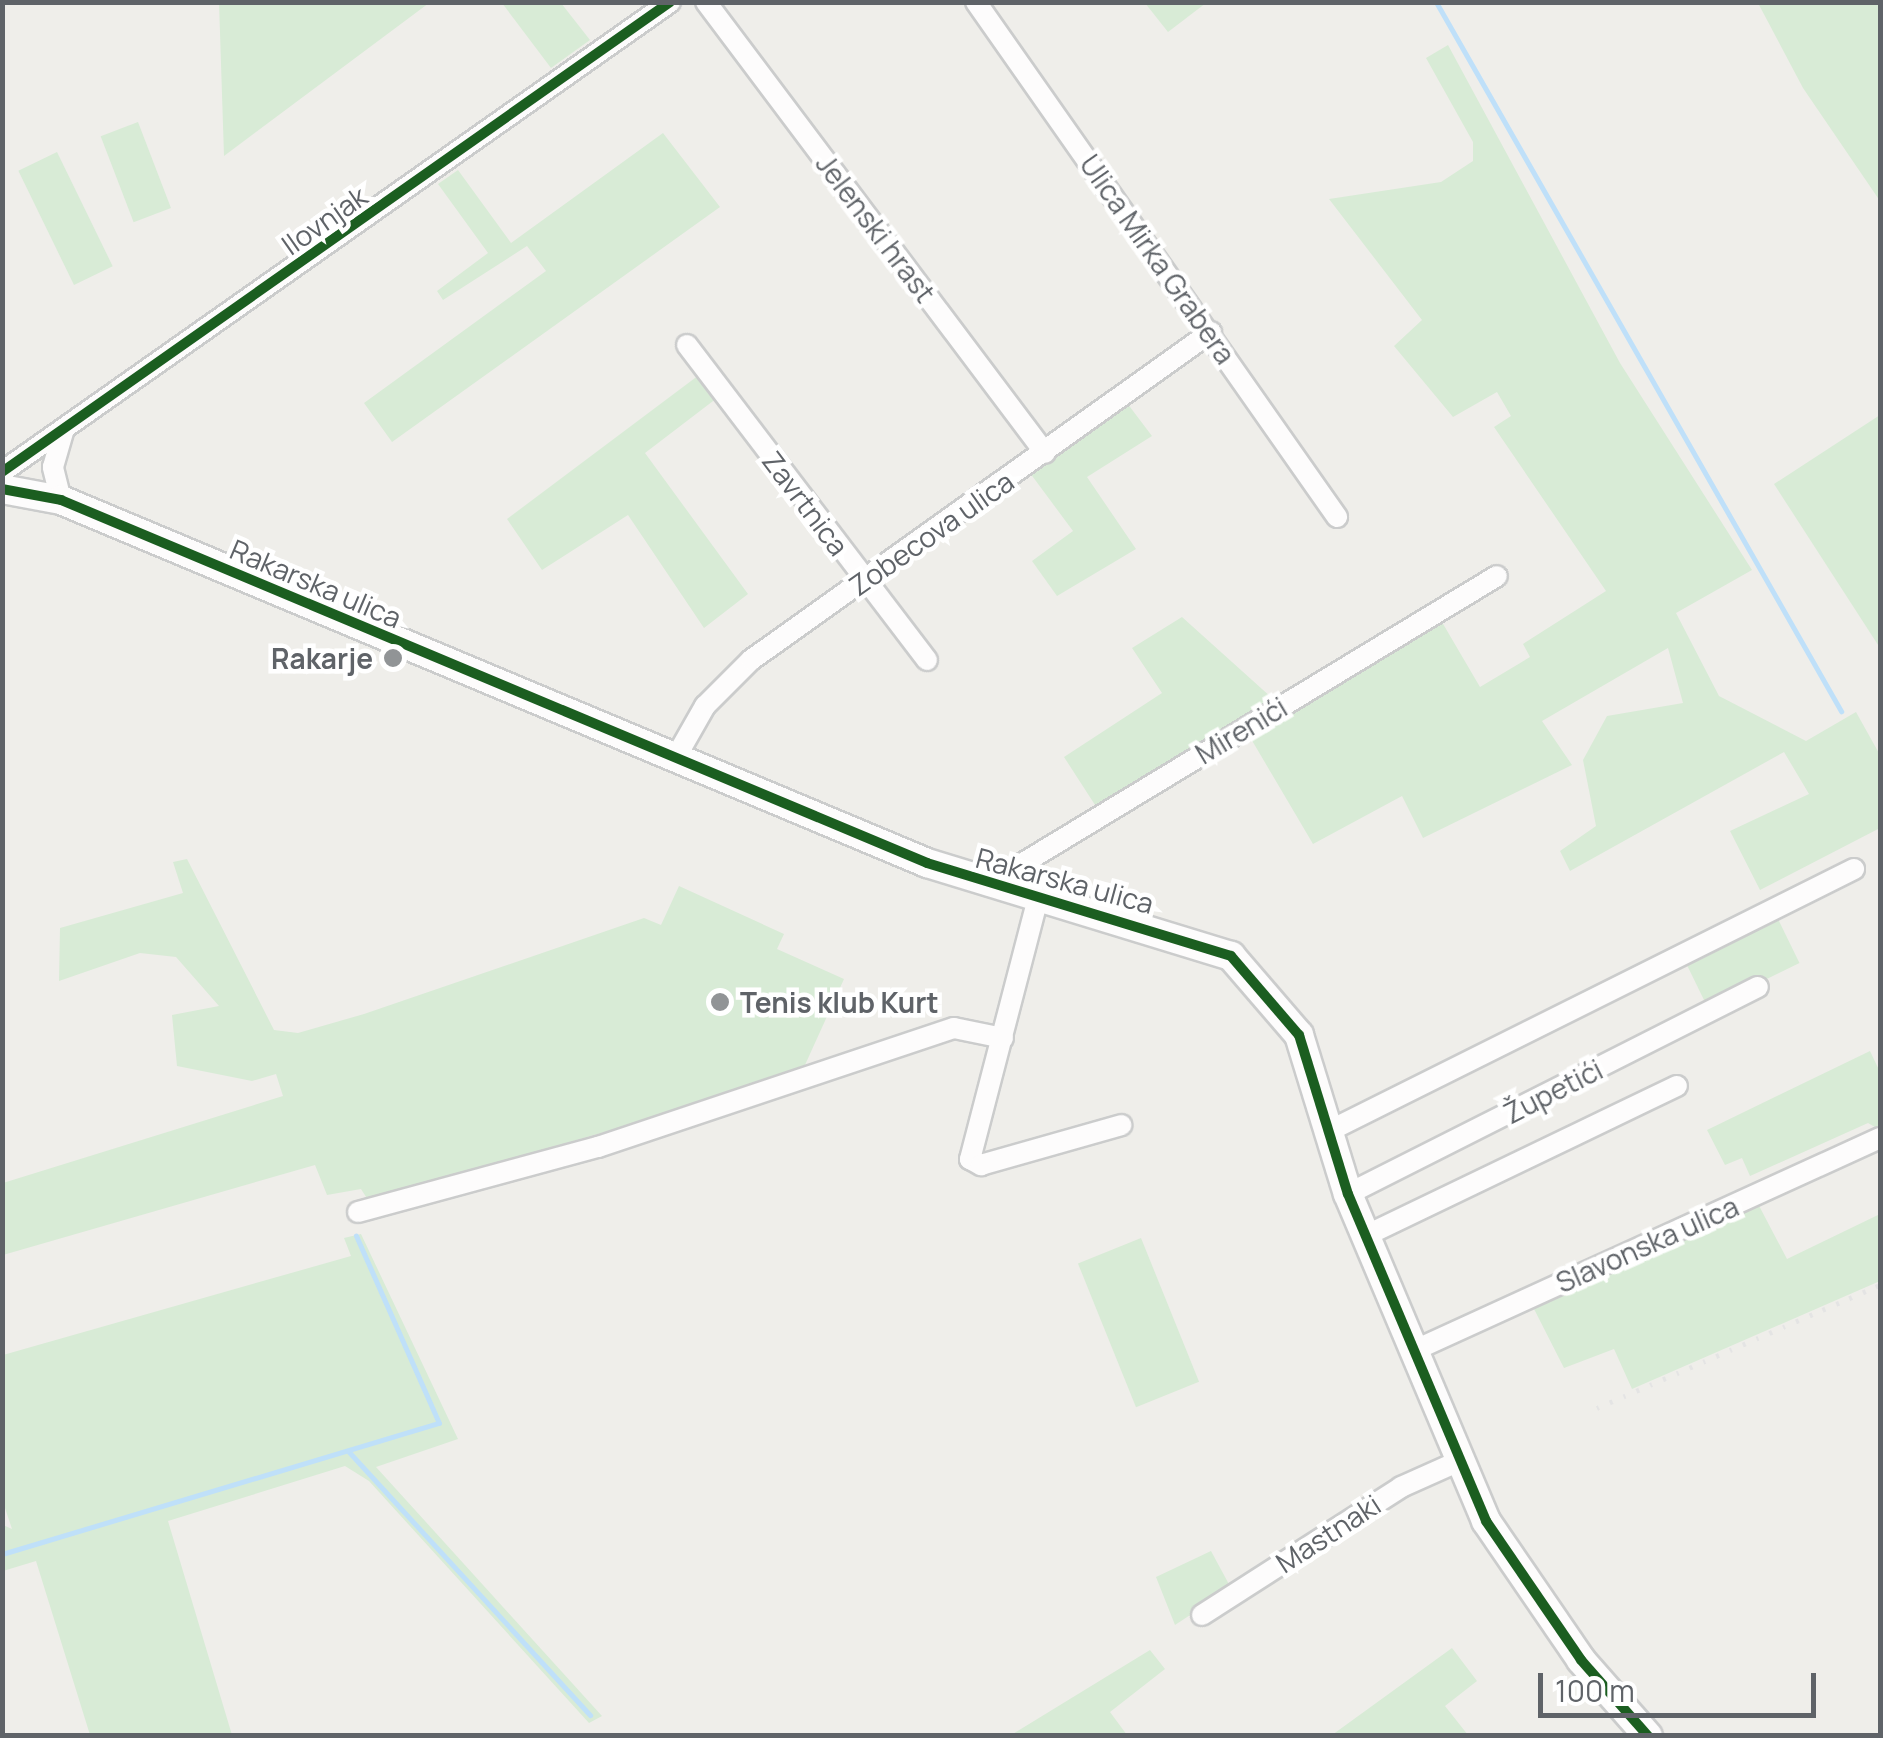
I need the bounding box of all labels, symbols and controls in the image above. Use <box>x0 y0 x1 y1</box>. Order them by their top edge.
street label: Jelenski hrast <box>809 147 943 309</box>
street label: Ulica Mirka Grabera <box>1073 148 1243 370</box>
street label: Ilovnjak <box>275 179 373 261</box>
street label: Zavrtnica <box>756 444 856 562</box>
street label: Zobecova ulica <box>842 464 1020 602</box>
street label: Rakarska ulica <box>225 532 407 634</box>
place label: Rakarje <box>271 641 373 675</box>
marker: Rakarje <box>382 647 404 669</box>
street label: Mirenići <box>1189 690 1293 770</box>
street label: Rakarska ulica <box>972 840 1158 920</box>
place label: Tenis klub Kurt <box>740 985 939 1019</box>
marker: Tenis klub Kurt <box>709 991 731 1013</box>
street label: Župetići <box>1498 1052 1608 1130</box>
street label: Slavonska ulica <box>1551 1189 1743 1299</box>
street label: Mastnaki <box>1270 1487 1386 1579</box>
scale bar <box>1543 1653 1820 1715</box>
text: 100 m <box>1555 1670 1635 1711</box>

